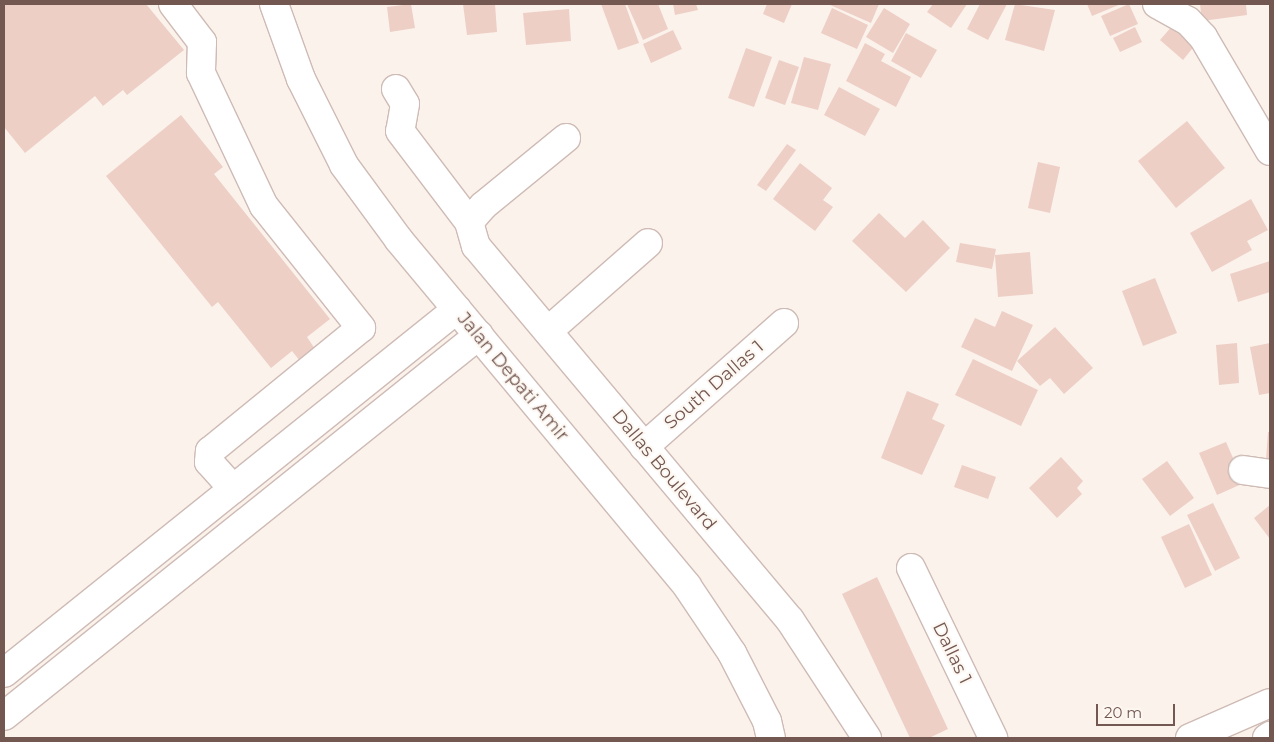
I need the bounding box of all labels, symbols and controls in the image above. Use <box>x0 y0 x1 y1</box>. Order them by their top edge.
street label: Jalan Depati Amir <box>453 308 573 446</box>
street label: South Dallas 1 <box>660 336 768 434</box>
street label: Dallas Boulevard <box>607 405 721 535</box>
street label: Dallas 1 <box>928 619 976 687</box>
scale bar <box>1099 694 1178 726</box>
text: 20 m <box>1104 703 1142 722</box>

